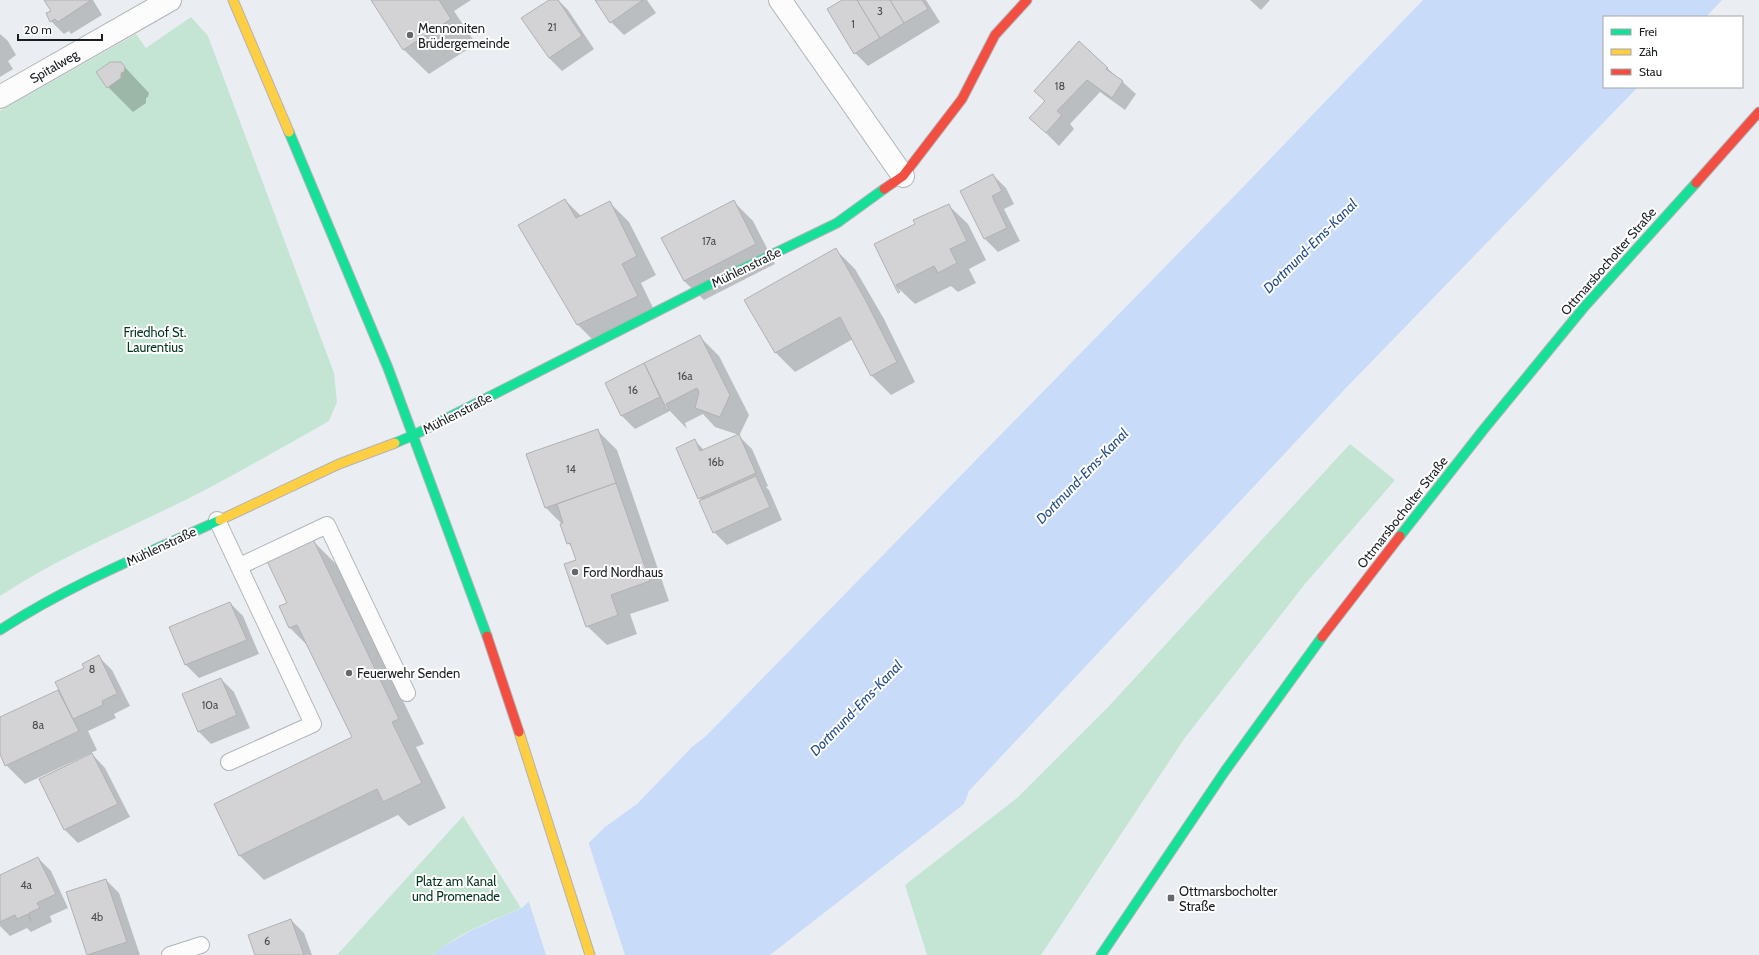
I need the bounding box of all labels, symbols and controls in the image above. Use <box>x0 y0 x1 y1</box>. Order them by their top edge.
house number: 3 <box>877 4 883 18</box>
scale bar <box>18 16 102 42</box>
legend <box>1603 16 1743 88</box>
house number: 1 <box>851 17 855 31</box>
place label: Mennoniten Brüdergemeinde <box>418 20 510 51</box>
house number: 21 <box>547 20 557 34</box>
text: 20 m <box>24 22 52 37</box>
text: Frei <box>1639 24 1657 39</box>
marker: Mennoniten Brüdergemeinde <box>405 30 415 40</box>
text: Zäh <box>1639 44 1658 59</box>
street label: Spitalweg <box>27 45 82 86</box>
text: Stau <box>1639 64 1662 79</box>
house number: 18 <box>1055 79 1065 93</box>
water label: Dortmund-Ems-Kanal <box>1259 195 1361 297</box>
street label: Ottmarsbocholter Straße <box>1557 204 1659 318</box>
house number: 17a <box>702 234 717 248</box>
street label: Mühlenstraße <box>709 243 784 291</box>
park label: Friedhof St. Laurentius <box>124 324 187 355</box>
house number: 16a <box>677 369 693 383</box>
house number: 16 <box>628 383 638 397</box>
street label: Mühlenstraße <box>420 389 494 437</box>
water label: Dortmund-Ems-Kanal <box>1032 424 1133 528</box>
street label: Ottmarsbocholter Straße <box>1353 453 1451 571</box>
house number: 16b <box>708 455 724 469</box>
house number: 14 <box>566 462 577 476</box>
street label: Mühlenstraße <box>123 523 199 569</box>
place label: Ford Nordhaus <box>583 564 664 580</box>
marker: Ford Nordhaus <box>570 567 580 577</box>
water label: Dortmund-Ems-Kanal <box>806 656 907 760</box>
house number: 8 <box>89 662 95 676</box>
place label: Feuerwehr Senden <box>357 665 460 681</box>
marker: Feuerwehr Senden <box>344 668 354 678</box>
house number: 10a <box>202 698 219 712</box>
house number: 8a <box>32 718 45 732</box>
park label: Platz am Kanal und Promenade <box>412 873 500 904</box>
house number: 4a <box>20 878 33 892</box>
place label: Ottmarsbocholter Straße <box>1179 883 1278 914</box>
marker: Ottmarsbocholter Straße <box>1166 893 1176 903</box>
house number: 4b <box>91 910 103 924</box>
house number: 6 <box>264 934 270 948</box>

